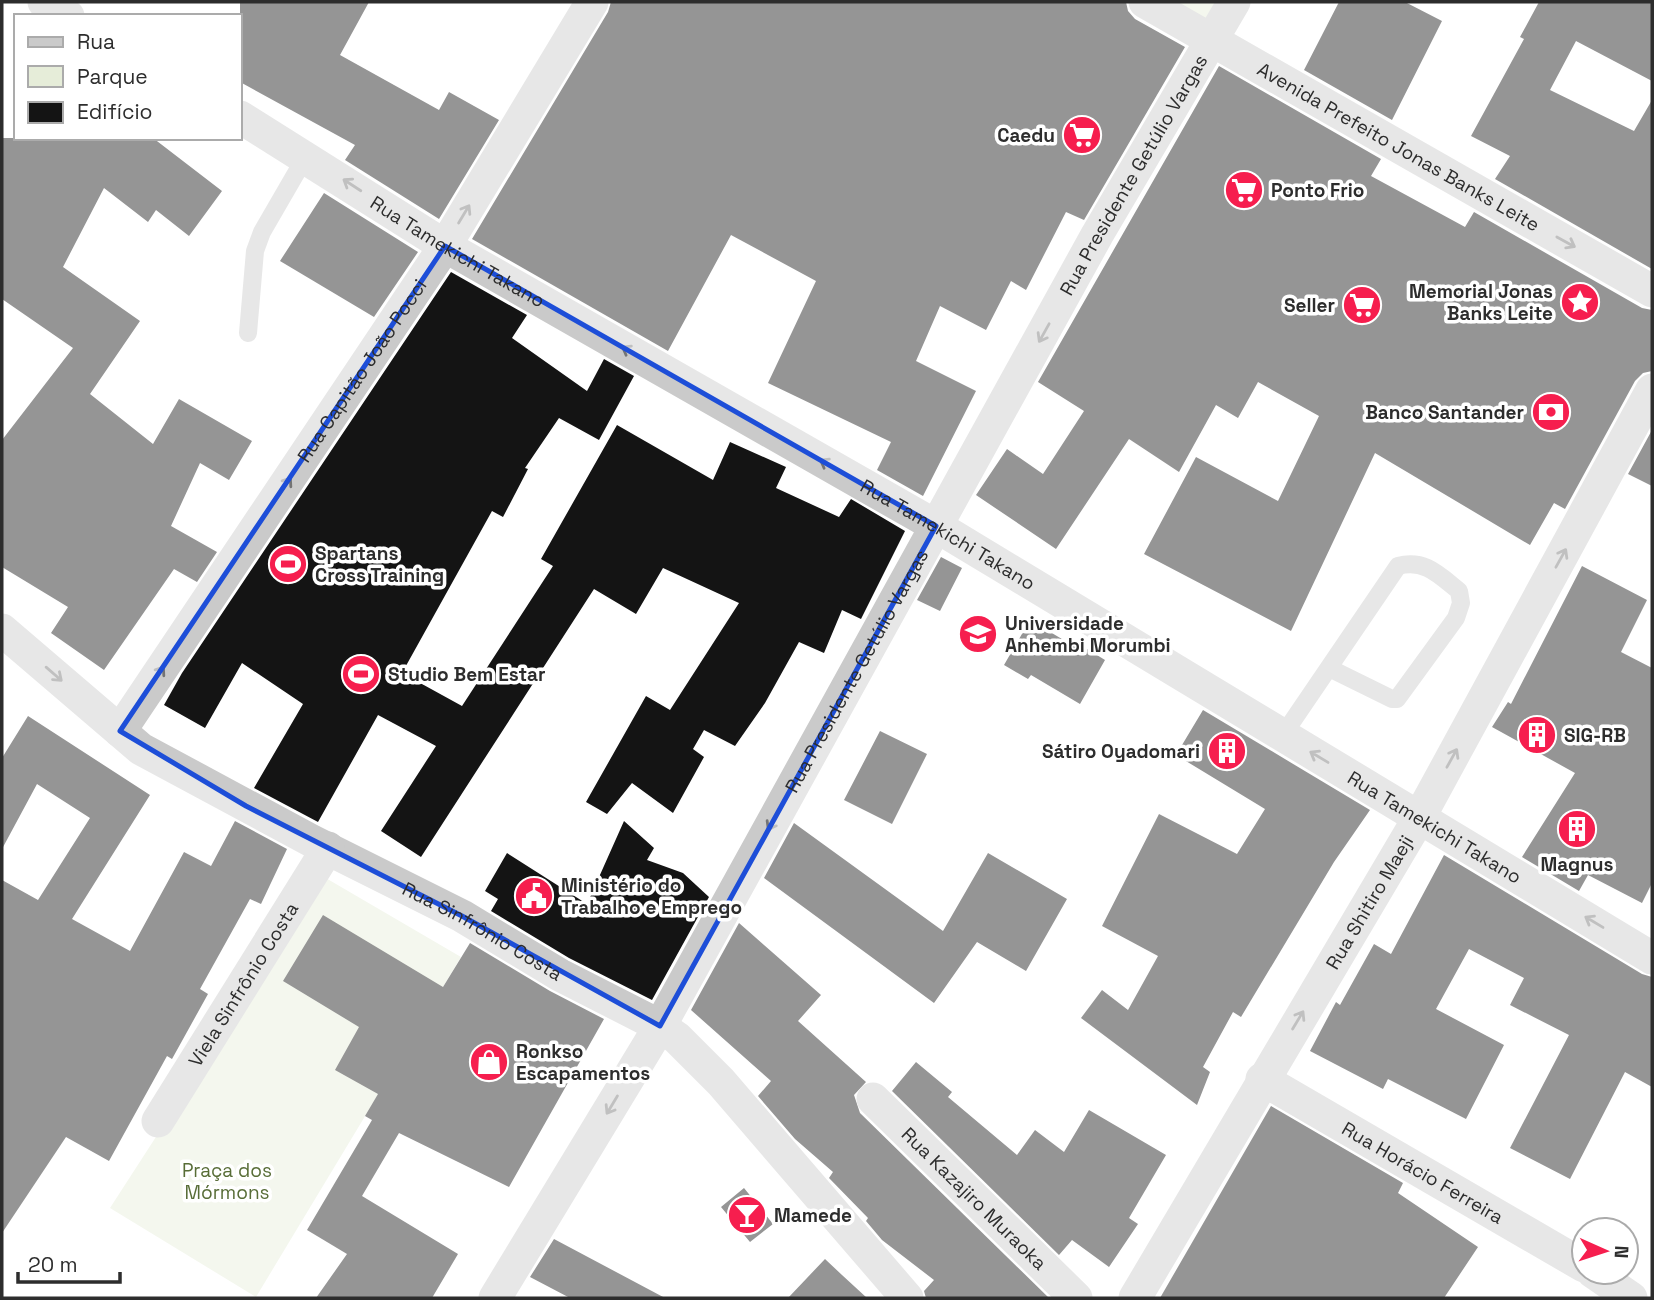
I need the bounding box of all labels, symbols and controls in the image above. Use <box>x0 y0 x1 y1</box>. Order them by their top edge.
legend <box>14 14 242 140</box>
text: Rua <box>77 28 115 55</box>
street label: Rua Presidente Getúlio Vargas <box>1054 50 1213 300</box>
street label: Avenida Prefeito Jonas Banks Leite <box>1253 57 1544 237</box>
text: Parque <box>77 63 148 90</box>
text: Edifício <box>77 98 153 125</box>
supermarket icon: Caedu <box>1061 114 1103 156</box>
place label: Caedu <box>997 123 1055 148</box>
supermarket icon: Ponto Frio <box>1223 169 1265 211</box>
one-way arrow <box>342 178 362 192</box>
place label: Ponto Frio <box>1271 178 1364 203</box>
street label: Rua Tamekichi Takano <box>366 190 549 313</box>
one-way arrow <box>458 205 472 225</box>
one-way arrow <box>1555 235 1575 249</box>
street label: Rua Capitão João Pocci <box>292 274 432 467</box>
place label: Memorial Jonas Banks Leite <box>1409 279 1553 326</box>
place icon: Memorial Jonas Banks Leite <box>1559 281 1601 323</box>
supermarket icon: Seller <box>1341 284 1383 326</box>
place label: Seller <box>1284 293 1335 318</box>
one-way arrow <box>1037 323 1051 343</box>
one-way arrow <box>621 345 642 358</box>
bank icon: Banco Santander <box>1530 391 1572 433</box>
place label: Banco Santander <box>1365 400 1524 425</box>
one-way arrow <box>819 458 839 472</box>
street label: Rua Tamekichi Takano <box>856 474 1040 596</box>
one-way arrow <box>277 477 292 496</box>
place label: Spartans Cross Training <box>315 541 444 588</box>
sports icon: Spartans Cross Training <box>267 543 309 585</box>
street label: Rua Presidente Getúlio Vargas <box>779 545 934 797</box>
one-way arrow <box>1555 548 1568 569</box>
place label: Universidade Anhembi Morumbi <box>1005 611 1171 658</box>
school or university icon: Universidade Anhembi Morumbi <box>957 613 999 655</box>
sports icon: Studio Bem Estar <box>340 653 382 695</box>
place label: Studio Bem Estar <box>388 662 546 687</box>
one-way arrow <box>151 665 165 685</box>
one-way arrow <box>44 666 62 682</box>
building icon: SIG-RB <box>1516 714 1558 756</box>
place label: SIG-RB <box>1564 723 1626 748</box>
building icon: Sátiro Oyadomari <box>1206 730 1248 772</box>
place label: Sátiro Oyadomari <box>1042 739 1200 764</box>
one-way arrow <box>1445 748 1459 768</box>
one-way arrow <box>1309 749 1329 763</box>
street label: Rua Tamekichi Takano <box>1343 765 1526 889</box>
building icon: Magnus <box>1556 808 1598 850</box>
one-way arrow <box>765 811 779 831</box>
street label: Rua Shitiro Maeji <box>1320 831 1419 974</box>
place label: Magnus <box>1541 852 1613 877</box>
place label: Ministério do Trabalho e Emprego <box>561 873 742 920</box>
public building icon: Ministério do Trabalho e Emprego <box>513 875 555 917</box>
street label: Rua Sinfrônio Costa <box>398 876 567 987</box>
street label: Viela Sinfrônio Costa <box>183 898 304 1071</box>
one-way arrow <box>1584 915 1604 929</box>
one-way arrow <box>1291 1011 1305 1031</box>
place label: Ronkso Escapamentos <box>516 1039 650 1086</box>
shop icon: Ronkso Escapamentos <box>468 1041 510 1083</box>
one-way arrow <box>605 1094 619 1114</box>
street label: Rua Horácio Ferreira <box>1337 1116 1508 1230</box>
street label: Rua Kazajiro Muraoka <box>896 1122 1052 1276</box>
park label: Praça dos Mórmons <box>182 1158 272 1205</box>
bar icon: Mamede <box>726 1194 768 1236</box>
place label: Mamede <box>774 1203 852 1228</box>
north arrow <box>1570 1216 1640 1286</box>
scale bar <box>18 1240 119 1284</box>
text: N <box>1609 1245 1634 1259</box>
text: 20 m <box>28 1251 78 1278</box>

